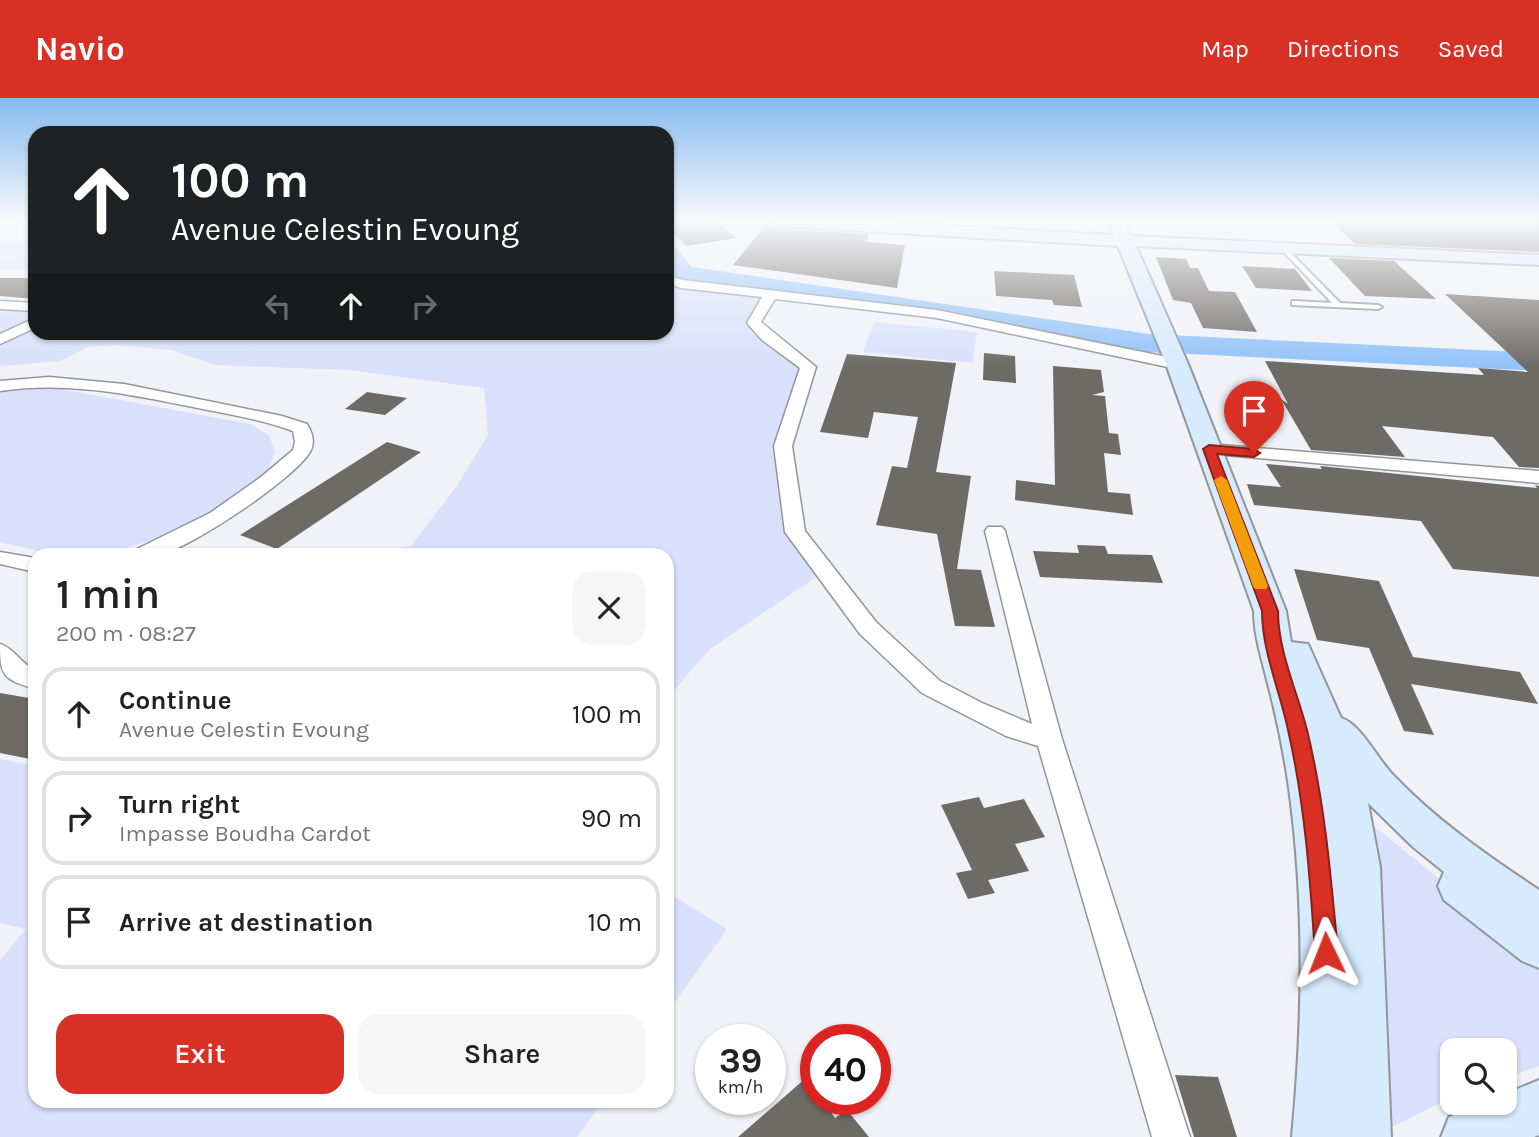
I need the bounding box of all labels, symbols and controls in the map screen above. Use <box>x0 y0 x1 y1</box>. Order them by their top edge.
text: Navio <box>35 30 125 68</box>
text: Map <box>1201 35 1249 63</box>
text: Directions <box>1287 35 1400 63</box>
text: Saved <box>1438 35 1504 63</box>
text: 100 m <box>171 152 309 209</box>
icon: ahead <box>56 154 147 245</box>
text: Avenue Celestin Evoung <box>171 211 519 248</box>
icon: left <box>259 287 297 325</box>
icon: ahead <box>332 287 370 325</box>
icon: right <box>405 287 443 325</box>
pin <box>1224 381 1284 453</box>
icon: arrive <box>1235 392 1273 430</box>
text: 1 min <box>56 569 160 619</box>
button: close <box>572 571 646 645</box>
text: 200 m · 08:27 <box>56 620 196 647</box>
text: Continue <box>119 685 231 716</box>
icon: ahead <box>60 695 98 733</box>
text: 100 m <box>572 699 642 730</box>
text: Avenue Celestin Evoung <box>119 716 369 743</box>
text: Turn right <box>119 789 240 820</box>
icon: right <box>60 799 98 837</box>
text: 90 m <box>581 803 642 834</box>
text: Impasse Boudha Cardot <box>119 820 371 847</box>
icon: arrive <box>60 903 98 941</box>
text: Arrive at destination <box>119 907 373 938</box>
text: 10 m <box>587 907 642 938</box>
position arrow <box>1289 916 1363 990</box>
button: Exit <box>56 1014 344 1094</box>
button: Share <box>358 1014 646 1094</box>
speed limit sign: 40 <box>800 1024 891 1115</box>
map controls <box>1440 1038 1517 1115</box>
button: search <box>1440 1038 1517 1115</box>
text: 39 <box>719 1040 762 1081</box>
text: km/h <box>718 1076 763 1098</box>

